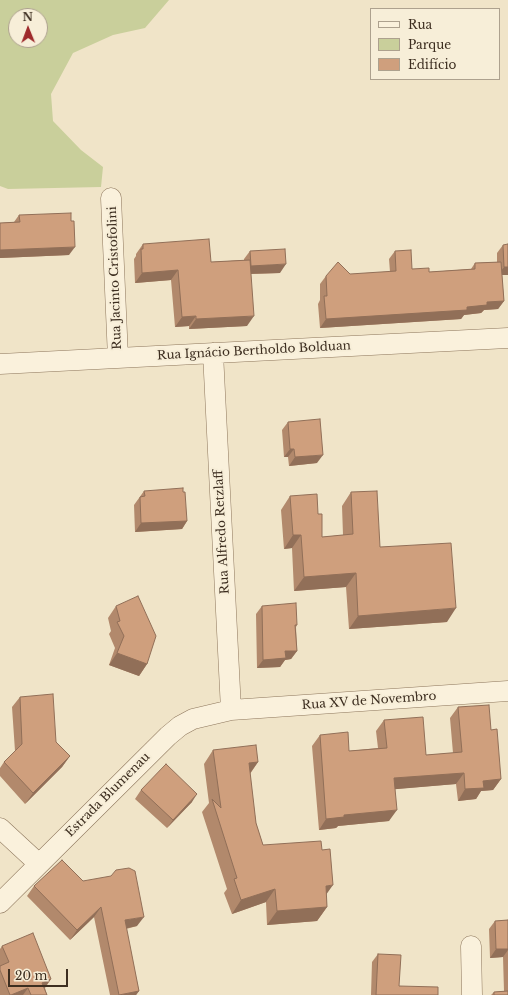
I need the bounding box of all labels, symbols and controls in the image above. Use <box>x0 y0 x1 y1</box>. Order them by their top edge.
north arrow <box>8 8 48 48</box>
legend <box>370 8 500 80</box>
text: N <box>23 10 33 24</box>
text: Rua <box>408 17 432 32</box>
text: Parque <box>408 37 451 52</box>
text: Edifício <box>408 57 456 72</box>
street label: Rua Jacinto Cristofolini <box>105 206 125 350</box>
street label: Rua Ignácio Bertholdo Bolduan <box>157 339 351 363</box>
street label: Rua Alfredo Retzlaff <box>212 470 232 594</box>
street label: Rua XV de Novembro <box>301 689 437 713</box>
street label: Estrada Blumenau <box>63 750 153 840</box>
scale bar <box>10 961 70 987</box>
text: 20 m <box>15 968 47 983</box>

